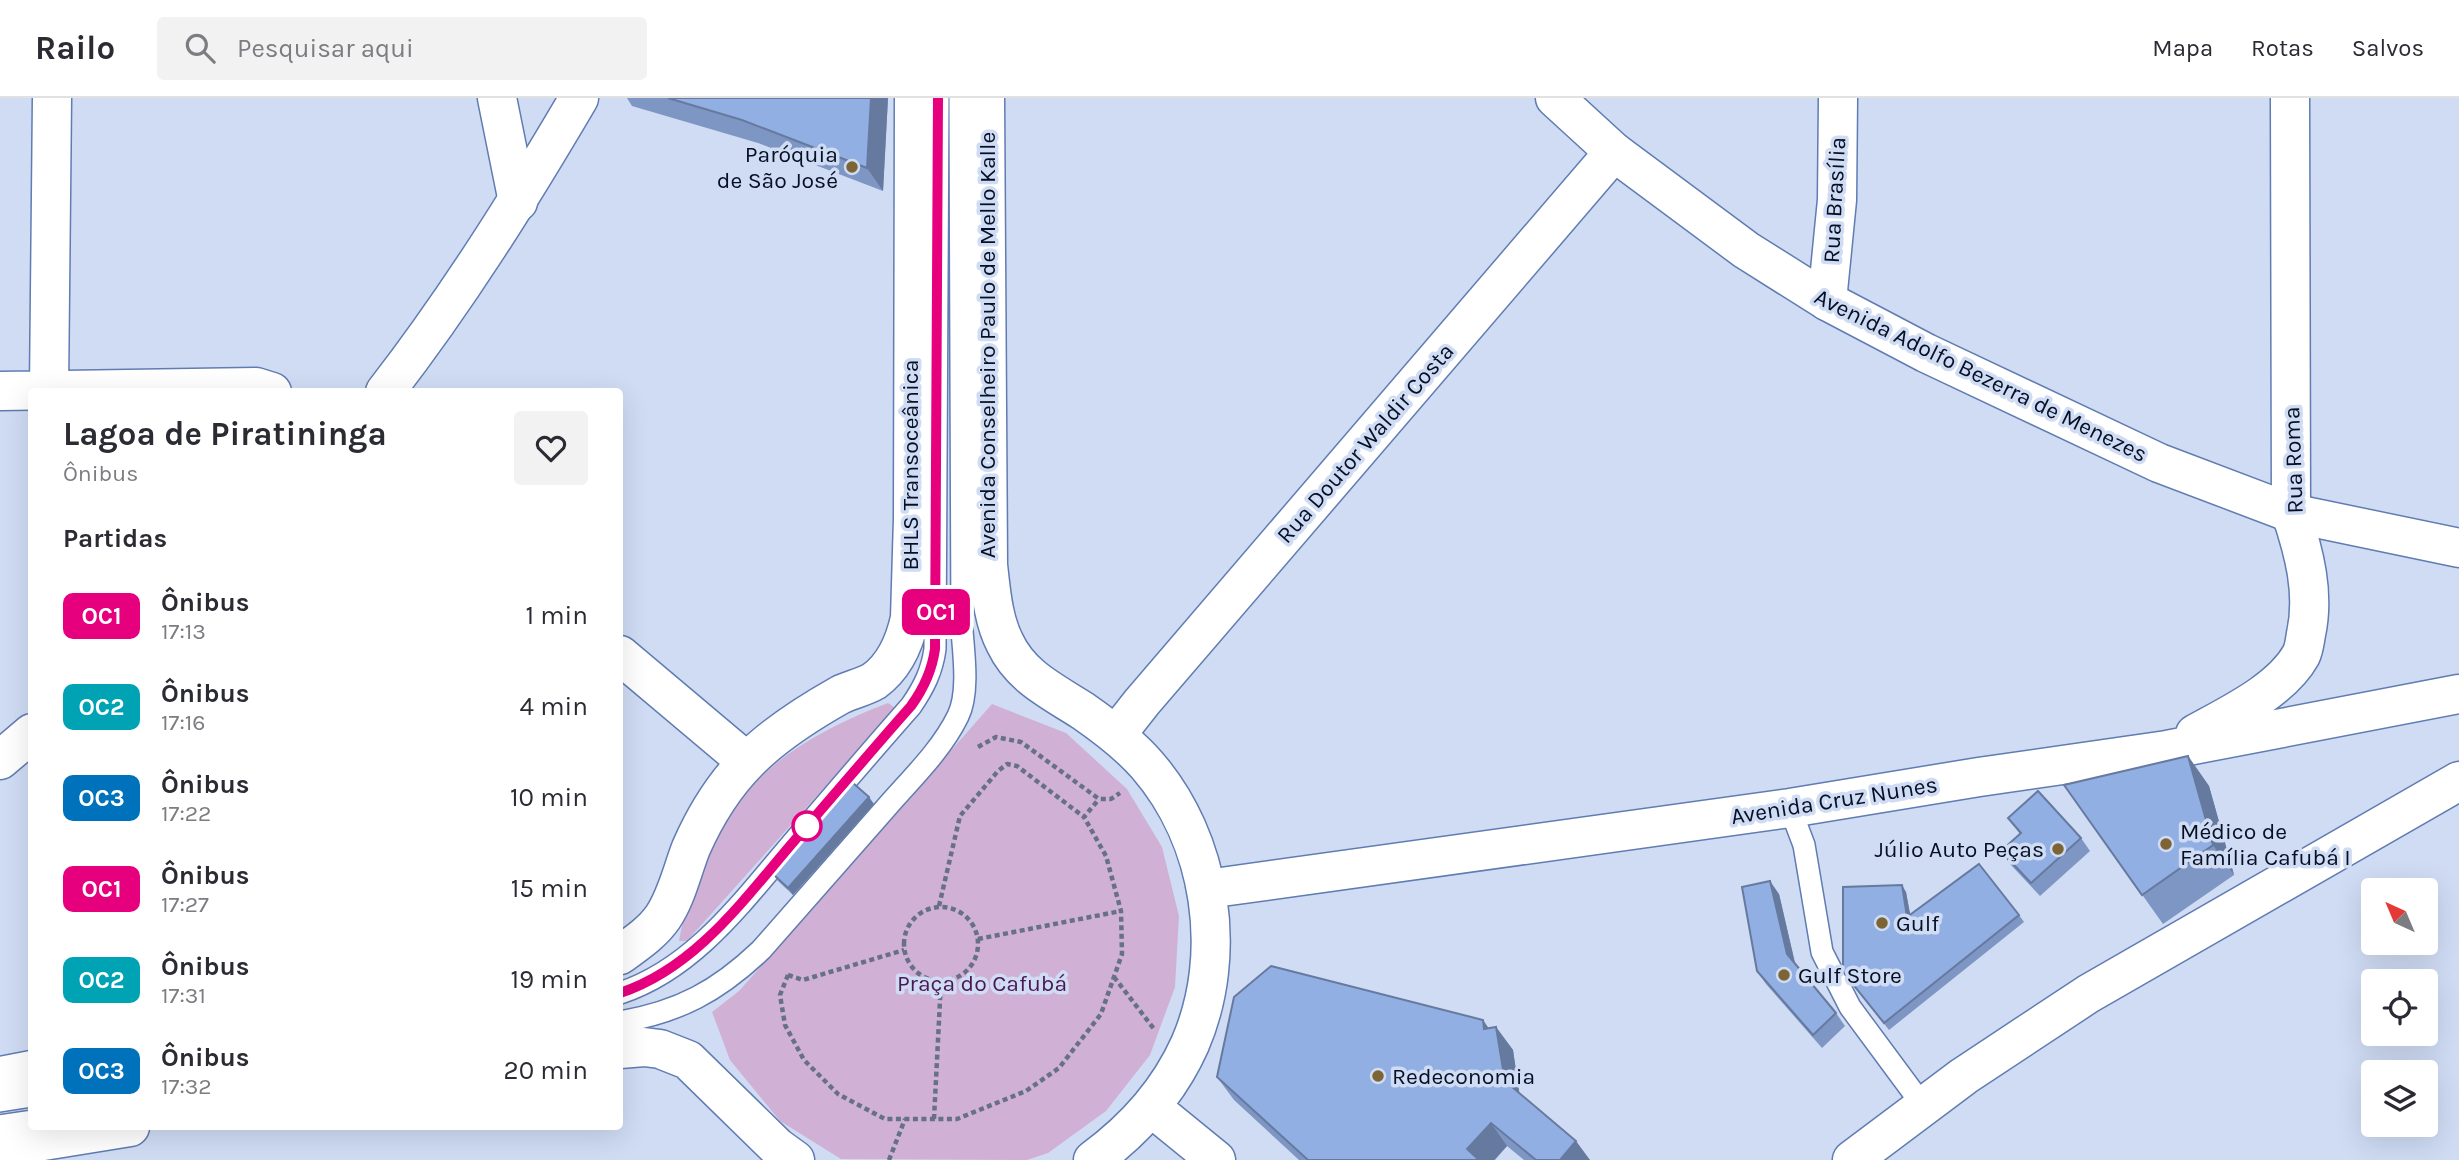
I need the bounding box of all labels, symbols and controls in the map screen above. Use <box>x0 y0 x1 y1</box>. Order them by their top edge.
search box <box>157 17 647 80</box>
text: Railo <box>35 29 115 67</box>
icon: search <box>181 29 219 67</box>
text: Pesquisar aqui <box>237 33 414 64</box>
text: Mapa <box>2152 34 2213 62</box>
text: Rotas <box>2251 34 2314 62</box>
text: Salvos <box>2352 34 2424 62</box>
street label: Avenida Conselheiro Paulo de Mello Kalle <box>974 132 1001 558</box>
street label: Rua Brasília <box>1818 136 1851 264</box>
place label: Paróquia de São José <box>717 141 838 194</box>
marker: Paróquia de São José <box>844 159 860 175</box>
street label: Avenida Adolfo Bezerra de Menezes <box>1810 283 2151 468</box>
street label: Rua Doutor Waldir Costa <box>1271 338 1460 549</box>
street label: BHLS Transoceânica <box>897 360 924 570</box>
street label: Rua Roma <box>2278 406 2309 514</box>
button: heart <box>514 411 588 485</box>
text: Lagoa de Piratininga <box>63 415 387 453</box>
text: Ônibus <box>63 460 138 487</box>
text: Partidas <box>63 523 167 554</box>
text: Ônibus <box>161 587 249 618</box>
line badge: OC1 <box>896 589 976 635</box>
text: OC1 <box>916 598 956 626</box>
text: 1 min <box>525 600 588 631</box>
text: OC1 <box>81 602 122 630</box>
text: 17:13 <box>161 618 206 645</box>
text: Ônibus <box>161 678 249 709</box>
text: 4 min <box>520 691 588 722</box>
text: OC2 <box>78 693 125 721</box>
text: 17:16 <box>161 709 205 736</box>
text: Ônibus <box>161 769 249 800</box>
street label: Avenida Cruz Nunes <box>1729 771 1939 830</box>
text: 10 min <box>510 782 588 813</box>
text: OC3 <box>78 784 125 812</box>
text: 17:22 <box>161 800 211 827</box>
unlabelled marker <box>792 811 822 841</box>
place label: Médico de Família Cafubá I <box>2180 818 2351 871</box>
place label: Júlio Auto Peças <box>1874 836 2044 863</box>
marker: Médico de Família Cafubá I <box>2158 836 2174 852</box>
marker: Júlio Auto Peças <box>2050 841 2066 857</box>
text: Ônibus <box>161 860 249 891</box>
text: 15 min <box>511 873 588 904</box>
text: OC1 <box>81 875 122 903</box>
north arrow <box>2361 878 2438 956</box>
map controls <box>2361 878 2438 1137</box>
text: 17:27 <box>161 891 209 918</box>
place label: Gulf <box>1896 910 1939 937</box>
marker: Gulf <box>1874 915 1890 931</box>
text: Ônibus <box>161 951 249 982</box>
place label: Gulf Store <box>1798 962 1902 989</box>
text: 19 min <box>510 964 588 995</box>
text: OC2 <box>78 966 125 994</box>
marker: Gulf Store <box>1776 967 1792 983</box>
button: locate <box>2361 969 2438 1046</box>
park label: Praça do Cafubá <box>897 970 1067 997</box>
text: 17:31 <box>161 982 206 1009</box>
text: Ônibus <box>161 1042 249 1073</box>
text: 20 min <box>504 1055 588 1086</box>
text: OC3 <box>78 1057 125 1085</box>
button: layers <box>2361 1060 2438 1137</box>
place label: Redeconomia <box>1392 1063 1535 1090</box>
marker: Redeconomia <box>1370 1068 1386 1084</box>
text: 17:32 <box>161 1073 212 1100</box>

